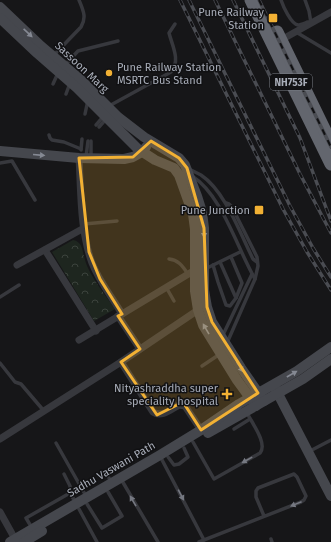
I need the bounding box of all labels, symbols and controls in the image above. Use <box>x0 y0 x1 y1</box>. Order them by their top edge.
place label: Pune Railway Station <box>198 6 265 32</box>
marker: Pune Railway Station <box>267 12 279 24</box>
one-way arrow <box>23 29 33 38</box>
street label: Sassoon Marg <box>52 39 111 96</box>
place label: Pune Railway Station MSRTC Bus Stand <box>117 61 221 87</box>
marker: Pune Railway Station MSRTC Bus Stand <box>104 68 114 78</box>
road number: NH753F <box>270 74 312 90</box>
one-way arrow <box>33 151 45 158</box>
place label: Pune Junction <box>181 204 250 217</box>
marker: Pune Junction <box>253 204 265 216</box>
one-way arrow <box>201 226 207 239</box>
one-way arrow <box>203 323 210 335</box>
one-way arrow <box>236 362 244 372</box>
one-way arrow <box>286 370 298 377</box>
place label: Nityashraddha super speciality hospital <box>114 382 219 408</box>
marker: Nityashraddha super speciality hospital <box>221 388 233 400</box>
street label: Sadhu Vaswani Path <box>65 439 158 500</box>
one-way arrow <box>241 457 253 464</box>
one-way arrow <box>177 489 184 501</box>
one-way arrow <box>130 495 137 507</box>
one-way arrow <box>290 501 301 507</box>

